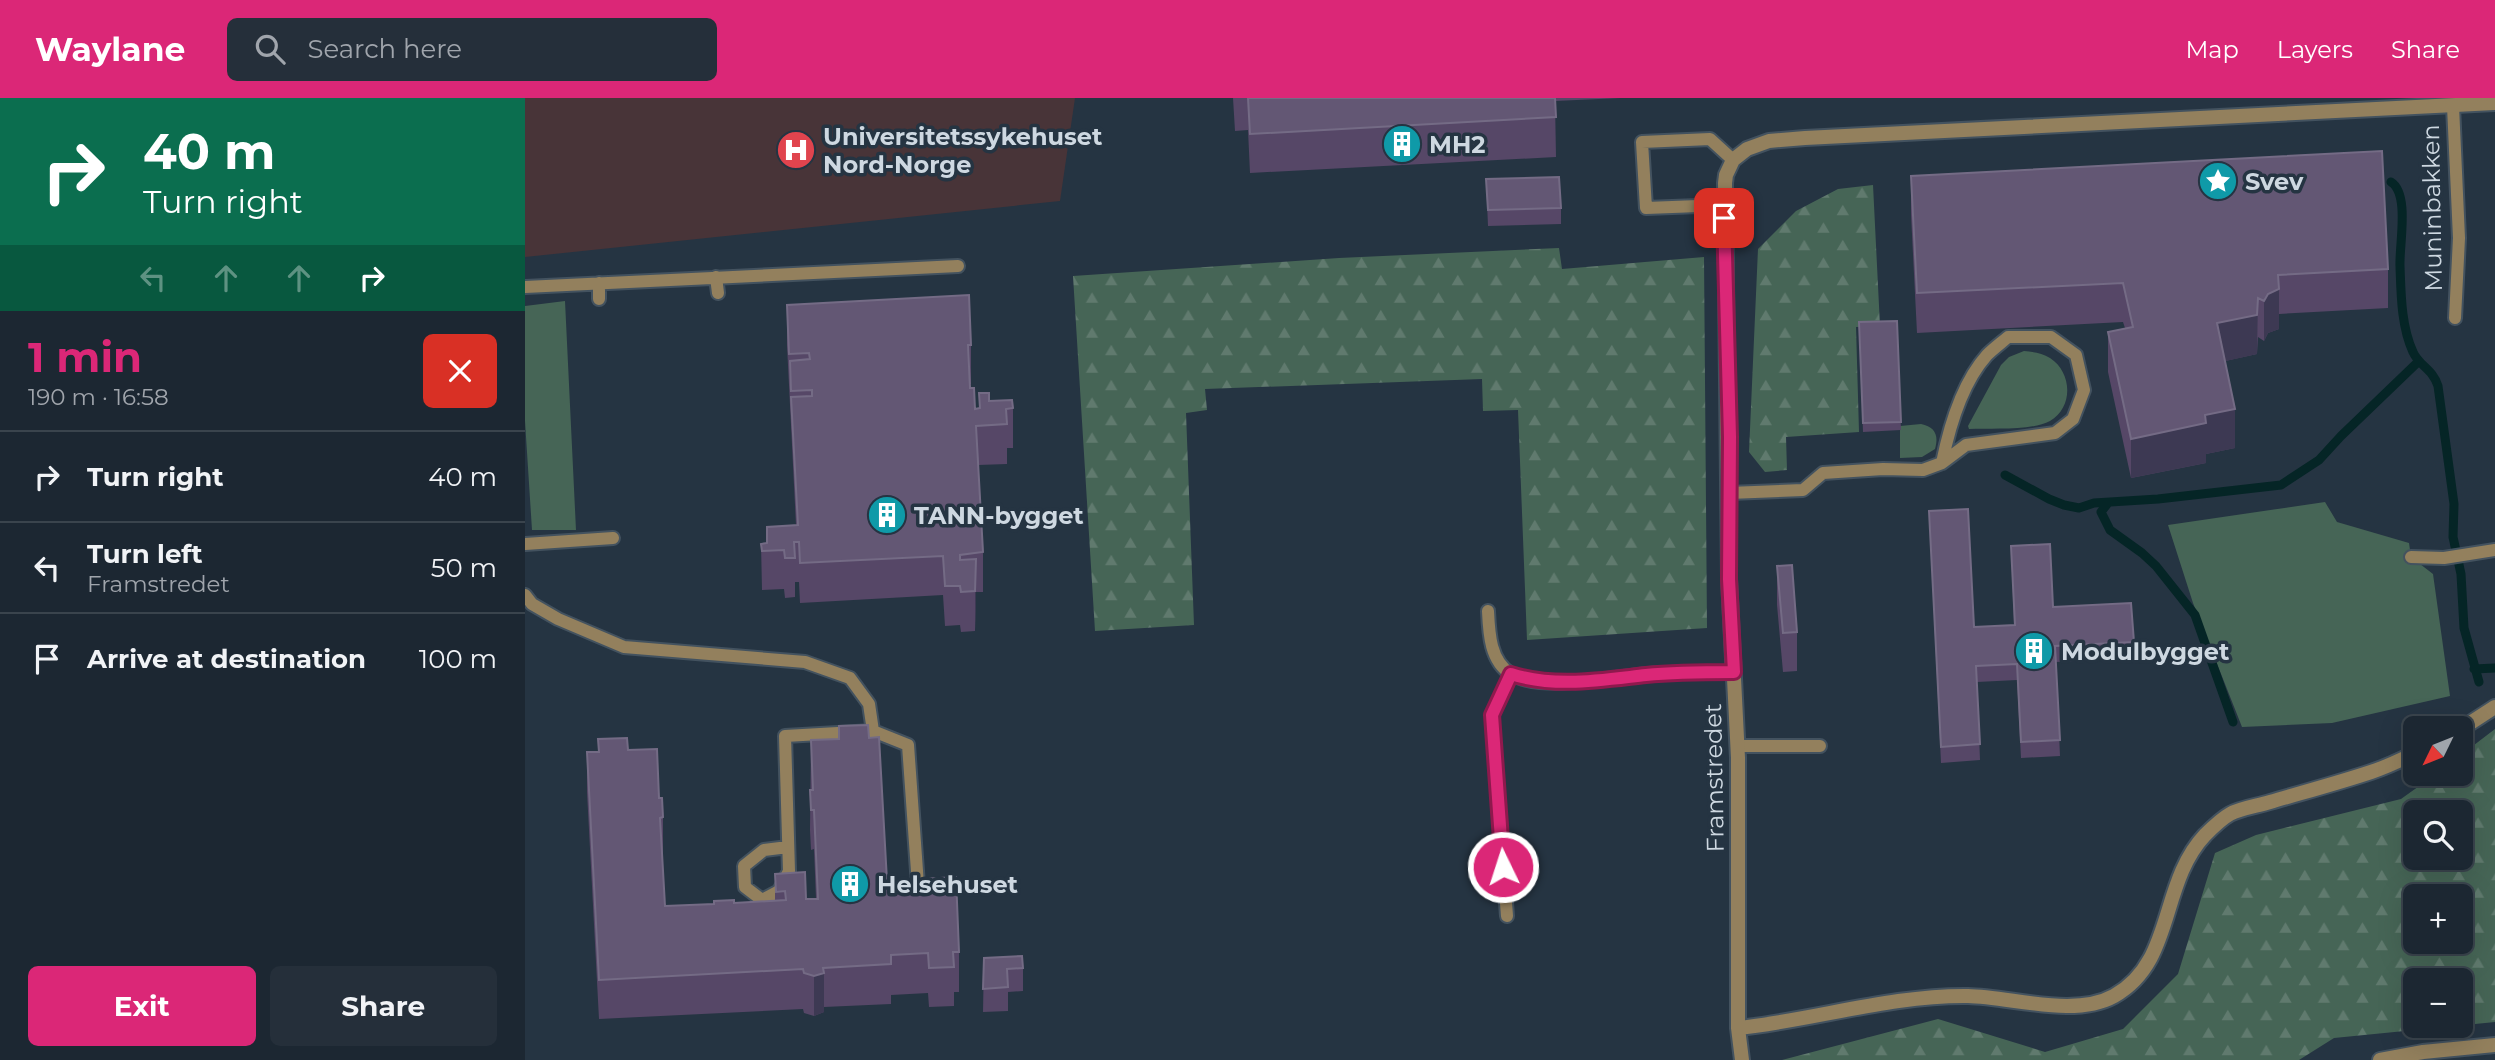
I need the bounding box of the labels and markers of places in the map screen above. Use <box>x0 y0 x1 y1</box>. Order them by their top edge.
place label: Universitetssykehuset Nord-Norge <box>823 122 1103 179</box>
building icon: MH2 <box>1381 123 1423 165</box>
hospital icon: Universitetssykehuset Nord-Norge <box>775 129 817 171</box>
place label: MH2 <box>1429 130 1485 159</box>
place icon: Svev <box>2197 160 2239 202</box>
place label: Svev <box>2245 167 2304 196</box>
pin <box>1694 188 1754 248</box>
building icon: TANN-bygget <box>866 494 908 536</box>
place label: TANN-bygget <box>914 501 1084 530</box>
building icon: Modulbygget <box>2013 630 2055 672</box>
place label: Modulbygget <box>2061 637 2230 666</box>
building icon: Helsehuset <box>829 863 871 905</box>
place label: Helsehuset <box>877 870 1019 899</box>

